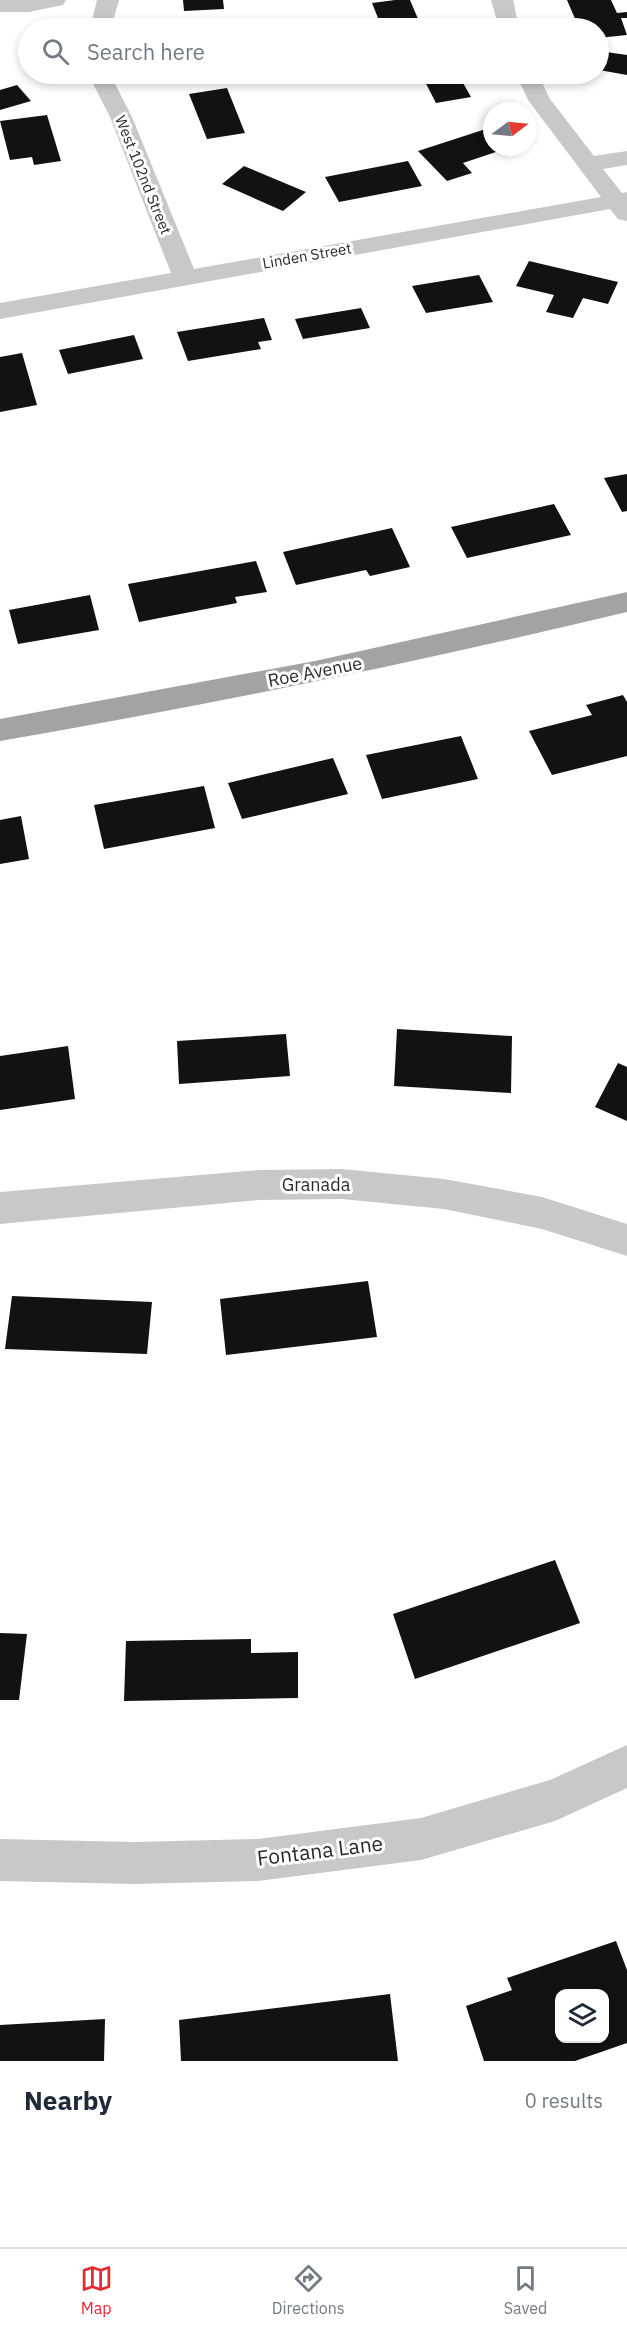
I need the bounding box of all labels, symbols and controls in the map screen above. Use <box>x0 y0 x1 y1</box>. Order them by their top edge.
search box <box>18 18 609 84</box>
icon: search <box>39 35 72 68</box>
text: Search here <box>87 37 205 66</box>
north arrow <box>483 102 537 156</box>
street label: West 102nd Street <box>111 113 176 237</box>
street label: Linden Street <box>261 238 353 273</box>
street label: Roe Avenue <box>266 651 364 692</box>
street label: Granada <box>282 1173 351 1196</box>
street label: Fontana Lane <box>255 1828 384 1872</box>
map controls <box>555 1989 609 2043</box>
button: layers <box>555 1989 609 2043</box>
text: Nearby <box>24 2083 112 2117</box>
text: 0 results <box>525 2087 603 2114</box>
tab: Map <box>80 2262 113 2318</box>
tab: Directions <box>272 2262 345 2318</box>
tab: Saved <box>504 2262 547 2318</box>

